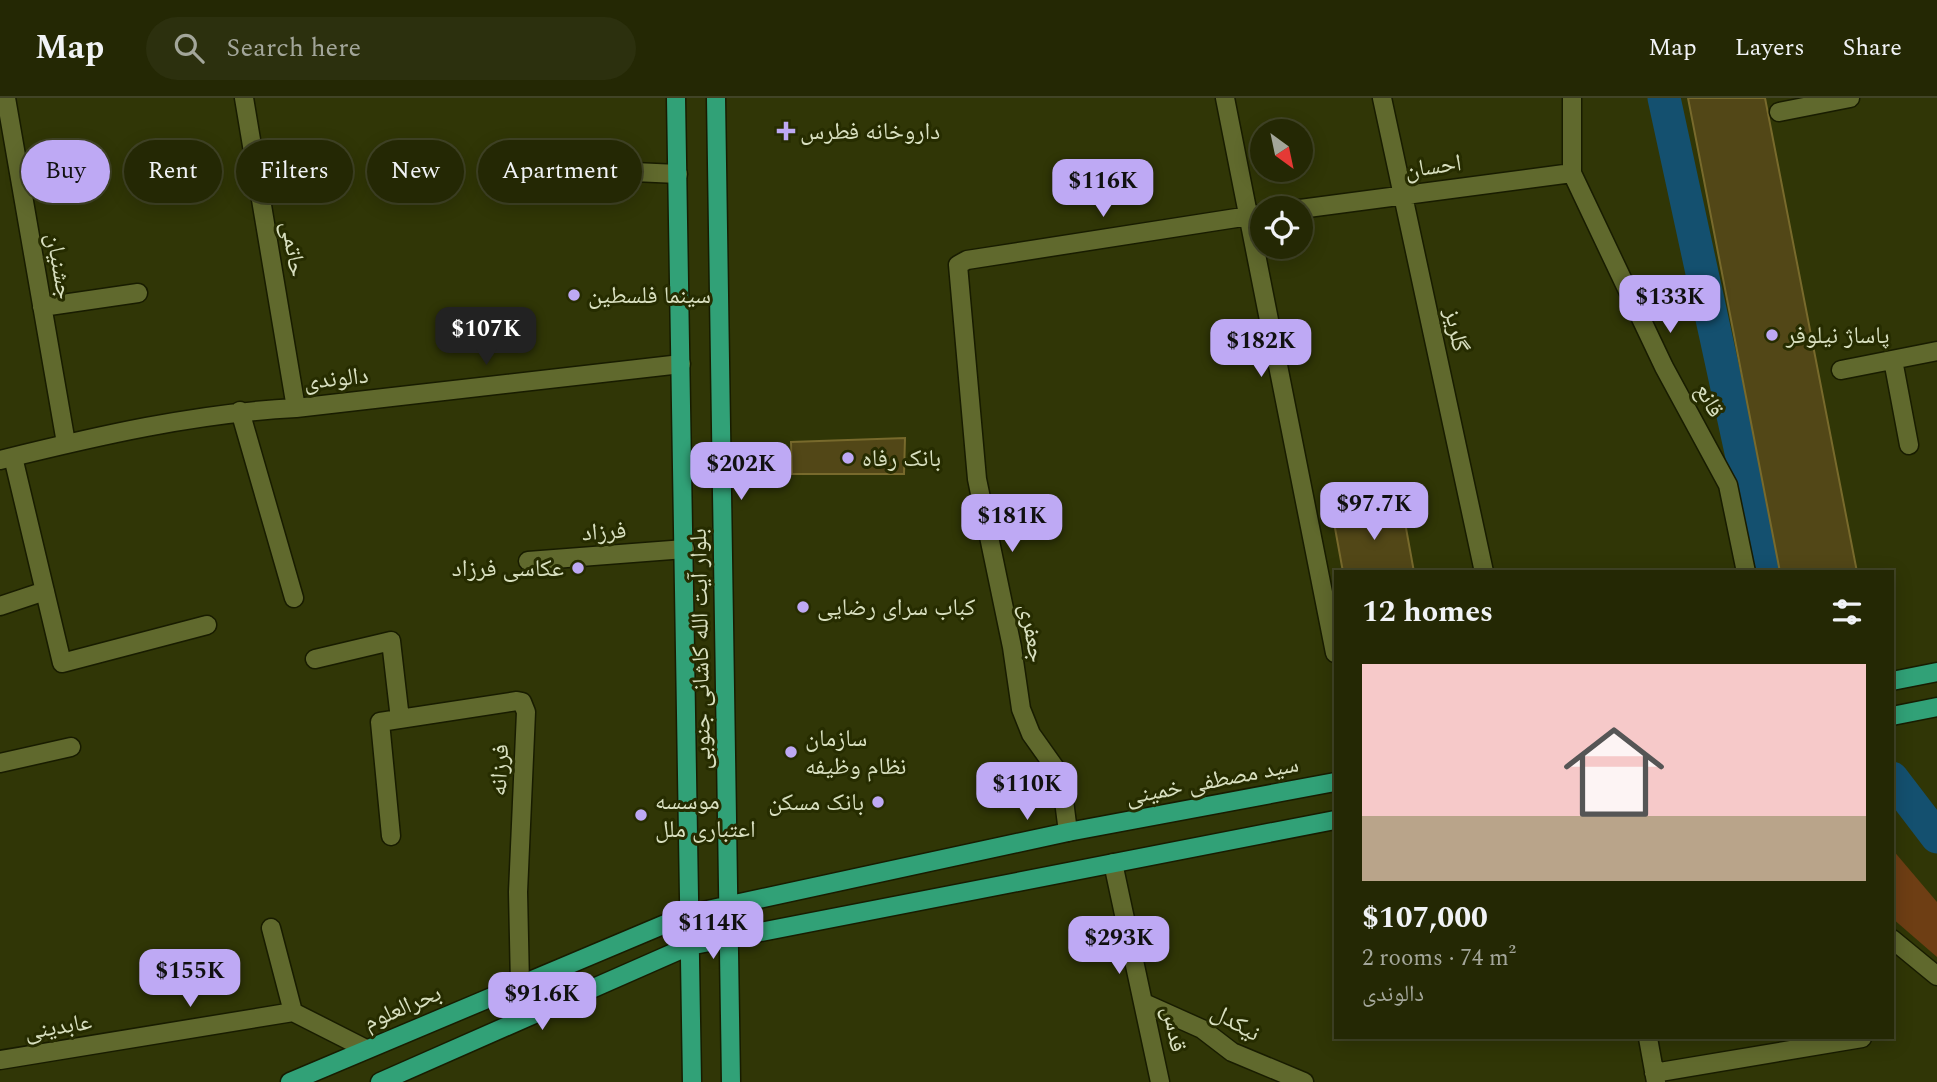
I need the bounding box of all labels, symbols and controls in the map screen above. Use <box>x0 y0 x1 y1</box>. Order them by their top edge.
search box <box>146 17 636 80</box>
text: Map <box>35 23 104 73</box>
text: Search here <box>226 28 361 68</box>
icon: search <box>170 29 208 67</box>
text: Map <box>1648 30 1697 66</box>
text: Layers <box>1735 30 1805 66</box>
text: Share <box>1843 30 1902 66</box>
place label: داروخانه فطرس <box>800 114 940 150</box>
north arrow <box>1250 119 1312 182</box>
map controls <box>1250 119 1313 259</box>
marker: داروخانه فطرس <box>778 123 794 139</box>
chip: Buy <box>21 140 110 203</box>
chip: Rent <box>124 140 222 203</box>
chip: Filters <box>236 140 353 203</box>
chip: New <box>367 140 464 203</box>
chip: Apartment <box>478 140 642 203</box>
street label: احسان <box>1402 145 1464 189</box>
pin: $116K <box>1054 159 1152 219</box>
text: $116K <box>1068 164 1138 199</box>
button: locate <box>1250 196 1313 259</box>
street label: حاتمی <box>271 219 315 280</box>
street label: جشنیان <box>35 230 83 302</box>
pin: $133K <box>1621 275 1719 335</box>
place label: سینما فلسطین <box>588 278 711 314</box>
text: $133K <box>1635 280 1705 315</box>
marker: سینما فلسطین <box>566 287 582 303</box>
street label: گلریز <box>1434 304 1478 355</box>
pin: $107K <box>437 308 535 367</box>
text: $107K <box>451 312 521 347</box>
place label: پاساژ نیلوفر <box>1785 318 1890 354</box>
pin: $182K <box>1212 320 1310 379</box>
text: $182K <box>1226 324 1296 359</box>
marker: پاساژ نیلوفر <box>1764 327 1780 343</box>
street label: دالوندی <box>302 358 370 400</box>
street label: قانع <box>1685 377 1733 424</box>
place label: بانک رفاه <box>862 441 941 477</box>
pin: $202K <box>692 442 790 502</box>
text: $202K <box>706 447 776 482</box>
marker: بانک رفاه <box>840 450 856 466</box>
pin: $97.7K <box>1317 482 1431 542</box>
text: $97.7K <box>1336 487 1412 522</box>
pin: $181K <box>963 494 1061 554</box>
text: $181K <box>977 499 1047 534</box>
street label: فرزاد <box>581 512 628 552</box>
street label: بلوار آیت الله کاشانی جنوبی <box>681 528 721 770</box>
place label: عکاسی فرزاد <box>452 551 564 587</box>
marker: عکاسی فرزاد <box>570 560 586 576</box>
text: 12 homes <box>1362 589 1493 635</box>
place label: کباب سرای رضایی <box>817 590 976 626</box>
icon: filters <box>1828 593 1866 631</box>
marker: کباب سرای رضایی <box>795 599 811 615</box>
street label: جعفری <box>1009 601 1055 665</box>
icon: home <box>1551 709 1677 835</box>
place label: سازمان نظام وظیفه <box>805 721 906 785</box>
street label: فرزانه <box>481 743 519 797</box>
marker: سازمان نظام وظیفه <box>783 744 799 760</box>
street label: سید مصطفی خمینی <box>1123 747 1302 815</box>
pin: $110K <box>978 762 1076 822</box>
text: $110K <box>992 767 1062 802</box>
place label: موسسه اعتباری ملل <box>655 784 756 848</box>
place label: بانک مسکن <box>768 785 864 821</box>
marker: بانک مسکن <box>870 794 886 810</box>
marker: موسسه اعتباری ملل <box>633 807 649 823</box>
text: $107,000 <box>1362 895 1488 941</box>
pin: $114K <box>664 902 762 961</box>
text: $114K <box>678 906 748 941</box>
pin: $293K <box>1070 916 1168 976</box>
text: $293K <box>1084 921 1154 956</box>
text: 2 rooms · 74 m² <box>1362 941 1516 976</box>
pin: $155K <box>141 950 239 1009</box>
text: $155K <box>155 954 225 989</box>
pin: $91.6K <box>485 972 599 1032</box>
street label: بحرالعلوم <box>358 975 447 1040</box>
text: $91.6K <box>504 977 580 1012</box>
text: دالوندی <box>1362 977 1424 1012</box>
street label: نیکدل <box>1204 994 1267 1051</box>
street label: قدس <box>1152 1003 1196 1055</box>
street label: عابدینی <box>22 1004 95 1050</box>

